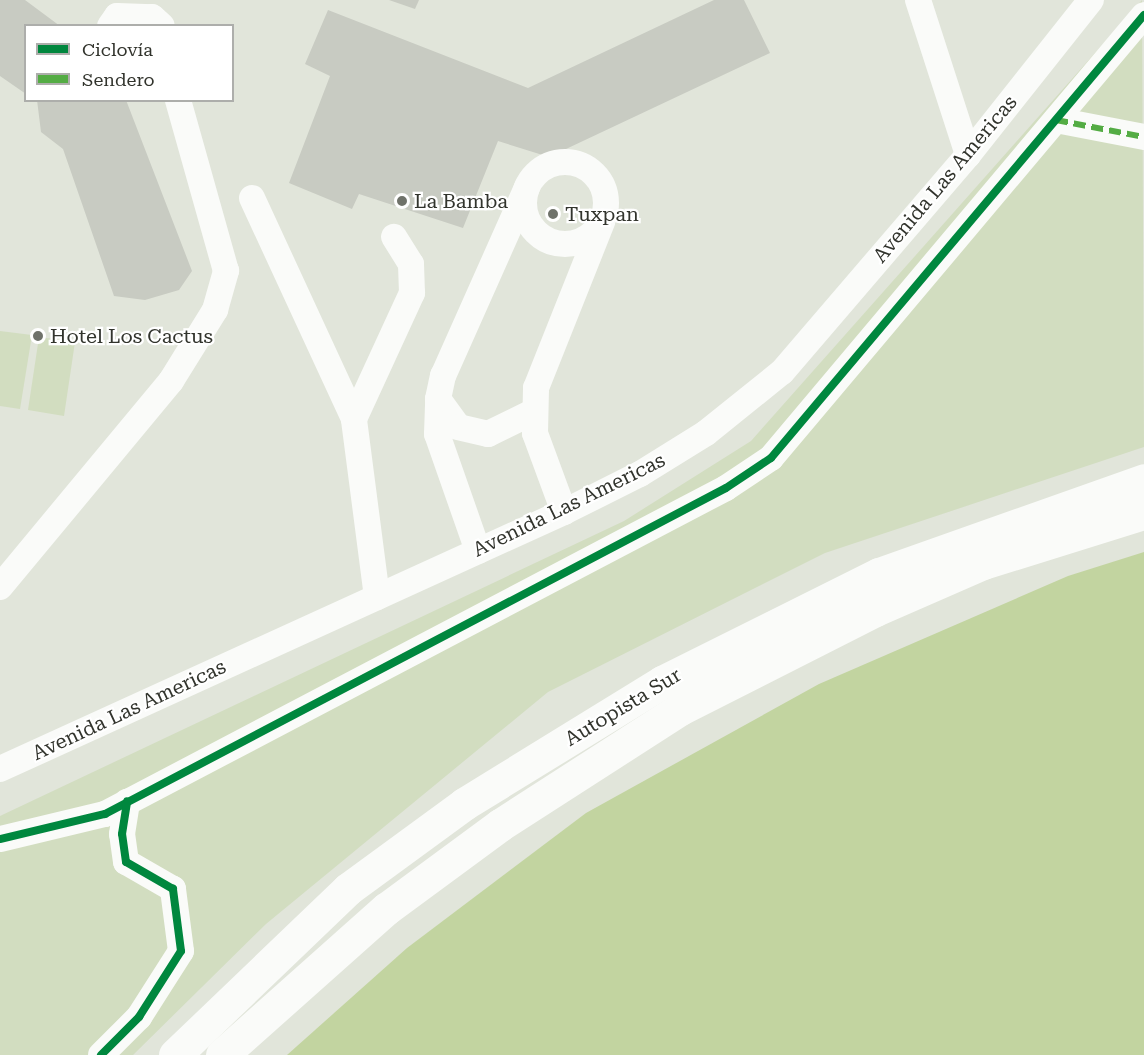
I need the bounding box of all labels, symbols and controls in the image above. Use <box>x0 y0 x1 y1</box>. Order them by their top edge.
legend <box>24 24 234 102</box>
text: Ciclovía <box>82 39 153 60</box>
text: Sendero <box>82 69 155 90</box>
street label: Avenida Las Americas <box>868 91 1022 267</box>
place label: La Bamba <box>414 189 508 213</box>
marker: La Bamba <box>395 194 409 208</box>
place label: Tuxpan <box>565 202 639 226</box>
marker: Tuxpan <box>546 207 560 221</box>
place label: Hotel Los Cactus <box>50 324 213 348</box>
marker: Hotel Los Cactus <box>31 329 45 343</box>
street label: Avenida Las Americas <box>469 448 669 562</box>
street label: Avenida Las Americas <box>28 655 230 765</box>
street label: Autopista Sur <box>561 663 685 751</box>

